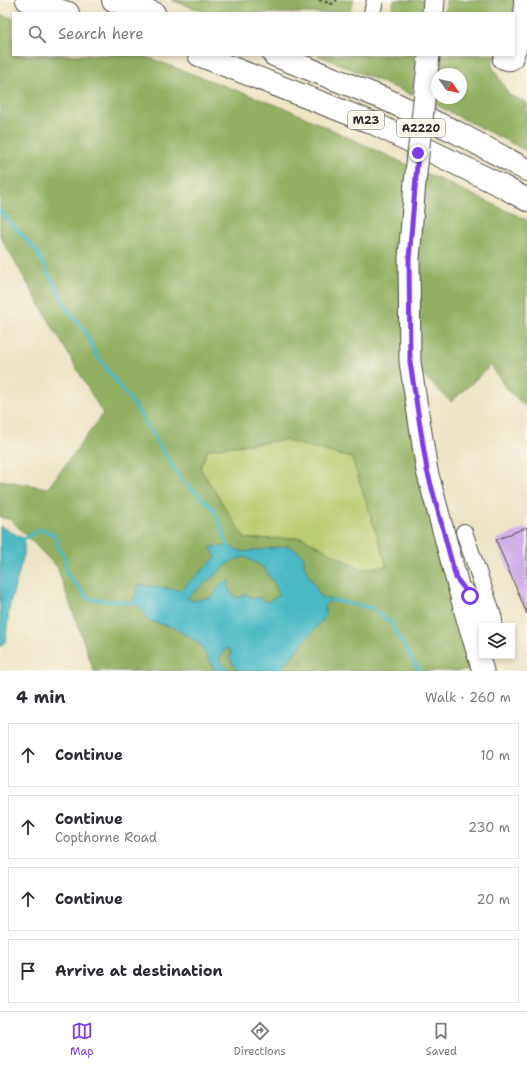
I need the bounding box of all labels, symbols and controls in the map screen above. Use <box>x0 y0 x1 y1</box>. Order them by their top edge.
search box <box>12 12 515 56</box>
icon: search <box>26 23 48 45</box>
text: Search here <box>58 24 144 44</box>
north arrow <box>431 68 467 104</box>
road number: M23 <box>348 111 384 129</box>
road number: A2220 <box>397 119 445 137</box>
route end <box>409 144 427 162</box>
route start <box>461 587 479 605</box>
map controls <box>479 623 515 659</box>
button: layers <box>479 623 515 659</box>
text: 4 min <box>16 686 66 708</box>
text: Walk · 260 m <box>425 689 511 706</box>
icon: ahead <box>17 744 39 766</box>
text: Continue <box>55 745 123 765</box>
text: 10 m <box>480 747 510 764</box>
text: Continue <box>55 809 123 829</box>
icon: ahead <box>17 816 39 838</box>
text: 230 m <box>468 819 510 836</box>
text: Copthorne Road <box>55 829 157 846</box>
icon: ahead <box>17 888 39 910</box>
text: Continue <box>55 889 123 909</box>
text: 20 m <box>477 891 510 908</box>
icon: arrive <box>17 960 39 982</box>
text: Arrive at destination <box>55 961 223 981</box>
tab: Map <box>70 1020 94 1059</box>
tab: Directions <box>233 1020 286 1059</box>
tab: Saved <box>426 1020 457 1059</box>

